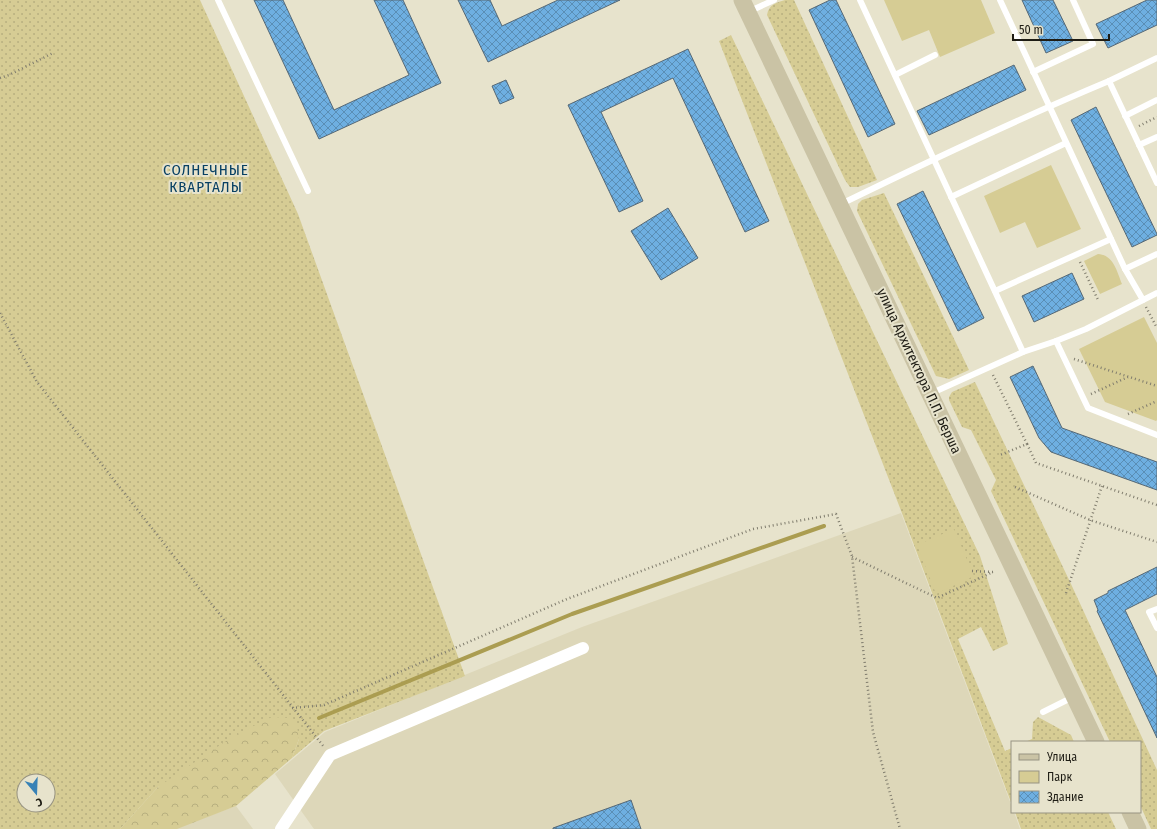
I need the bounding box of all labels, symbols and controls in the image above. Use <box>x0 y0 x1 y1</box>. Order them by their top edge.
scale bar <box>1013 16 1109 42</box>
text: 50 m <box>1019 23 1043 37</box>
district label: СОЛНЕЧНЫЕ КВАРТАЛЫ <box>163 161 249 196</box>
street label: улица Архитектора П.П. Берша <box>873 286 965 456</box>
legend <box>1011 741 1141 813</box>
text: Улица <box>1046 750 1077 764</box>
text: Парк <box>1047 770 1073 784</box>
north arrow <box>16 773 56 813</box>
text: Здание <box>1047 790 1083 804</box>
text: С <box>34 795 44 809</box>

